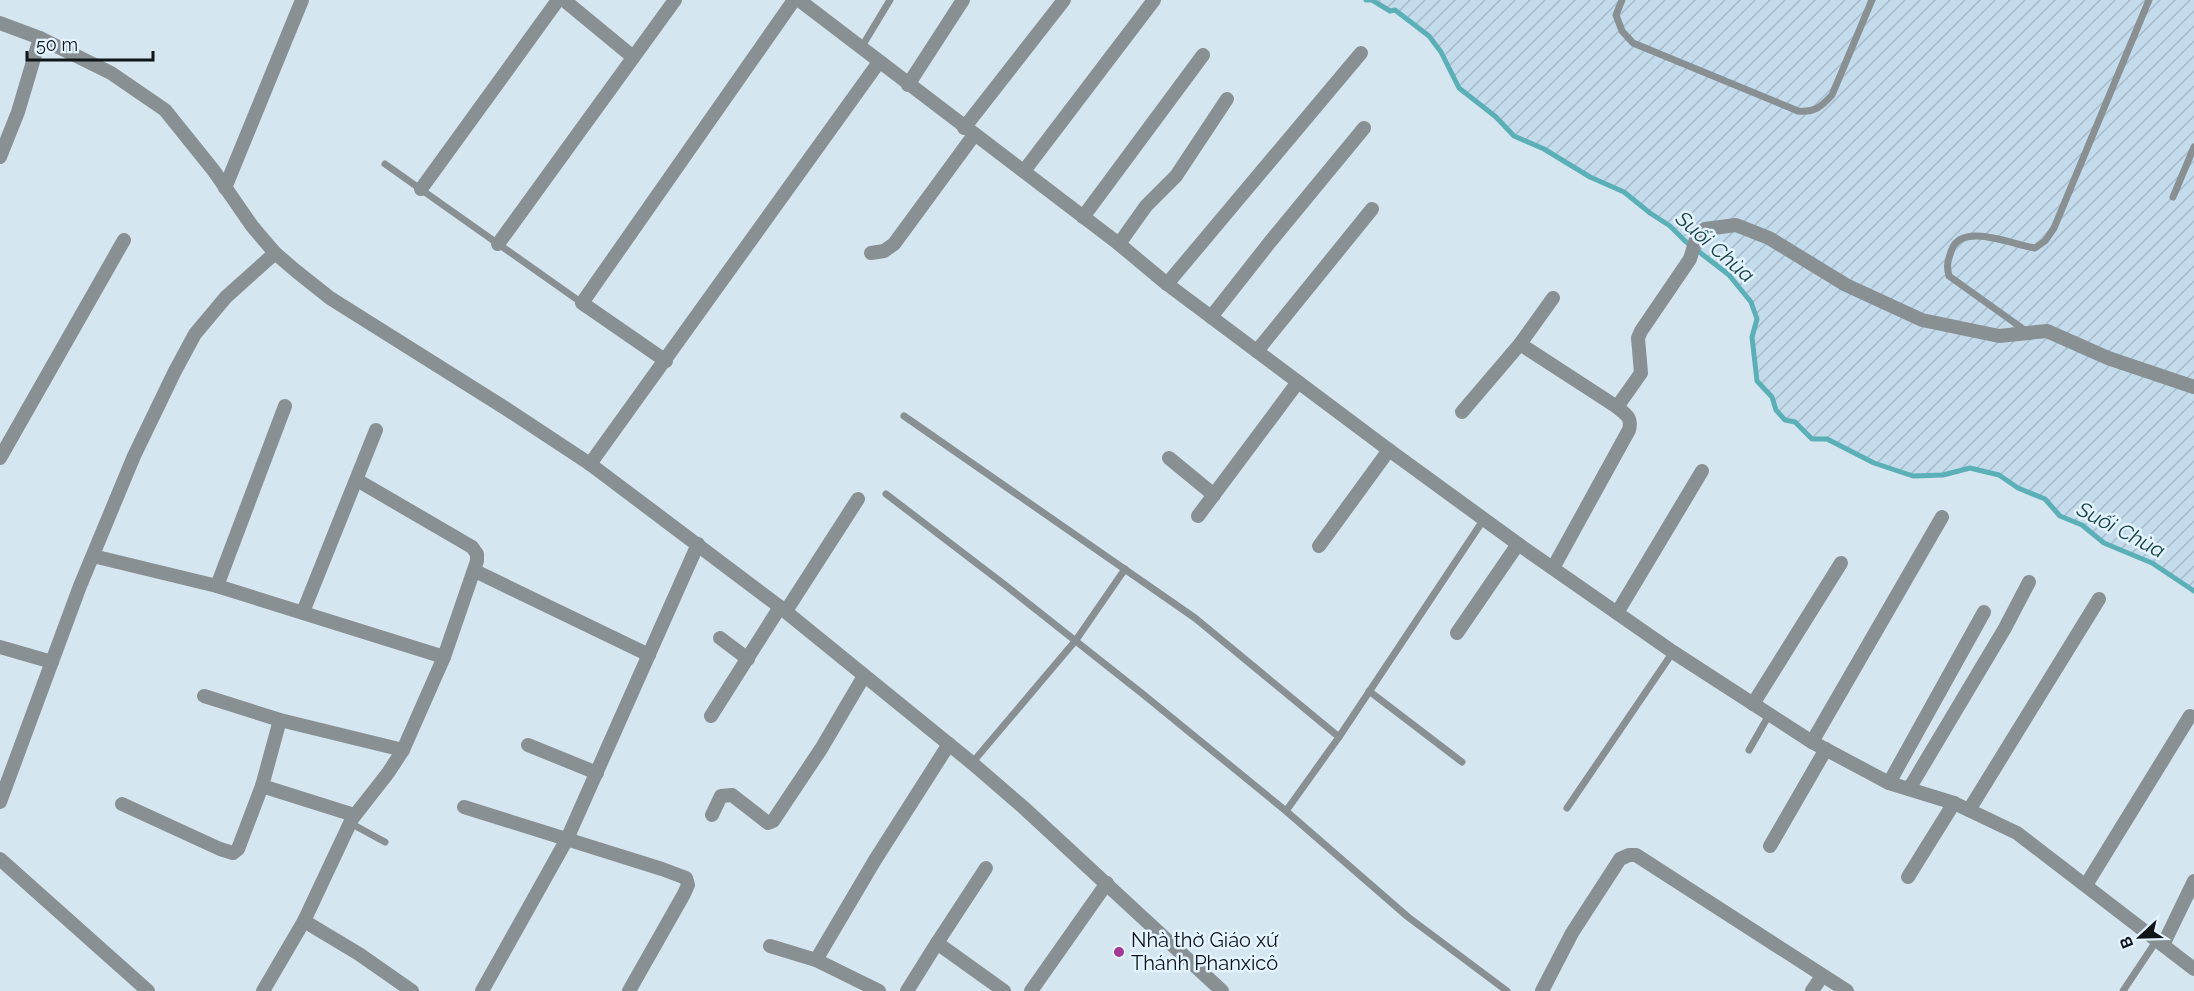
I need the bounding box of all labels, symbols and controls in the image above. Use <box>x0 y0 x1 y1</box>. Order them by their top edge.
scale bar <box>27 24 153 62</box>
text: 50 m <box>36 34 78 55</box>
water label: Suối Chùa <box>1670 205 1760 288</box>
water label: Suối Chùa <box>2072 496 2169 563</box>
north arrow <box>2110 907 2170 967</box>
place label: Nhà thờ Giáo xứ Thánh Phanxicô <box>1131 928 1279 975</box>
text: B <box>2116 934 2137 951</box>
marker: Nhà thờ Giáo xứ Thánh Phanxicô <box>1112 945 1126 959</box>

